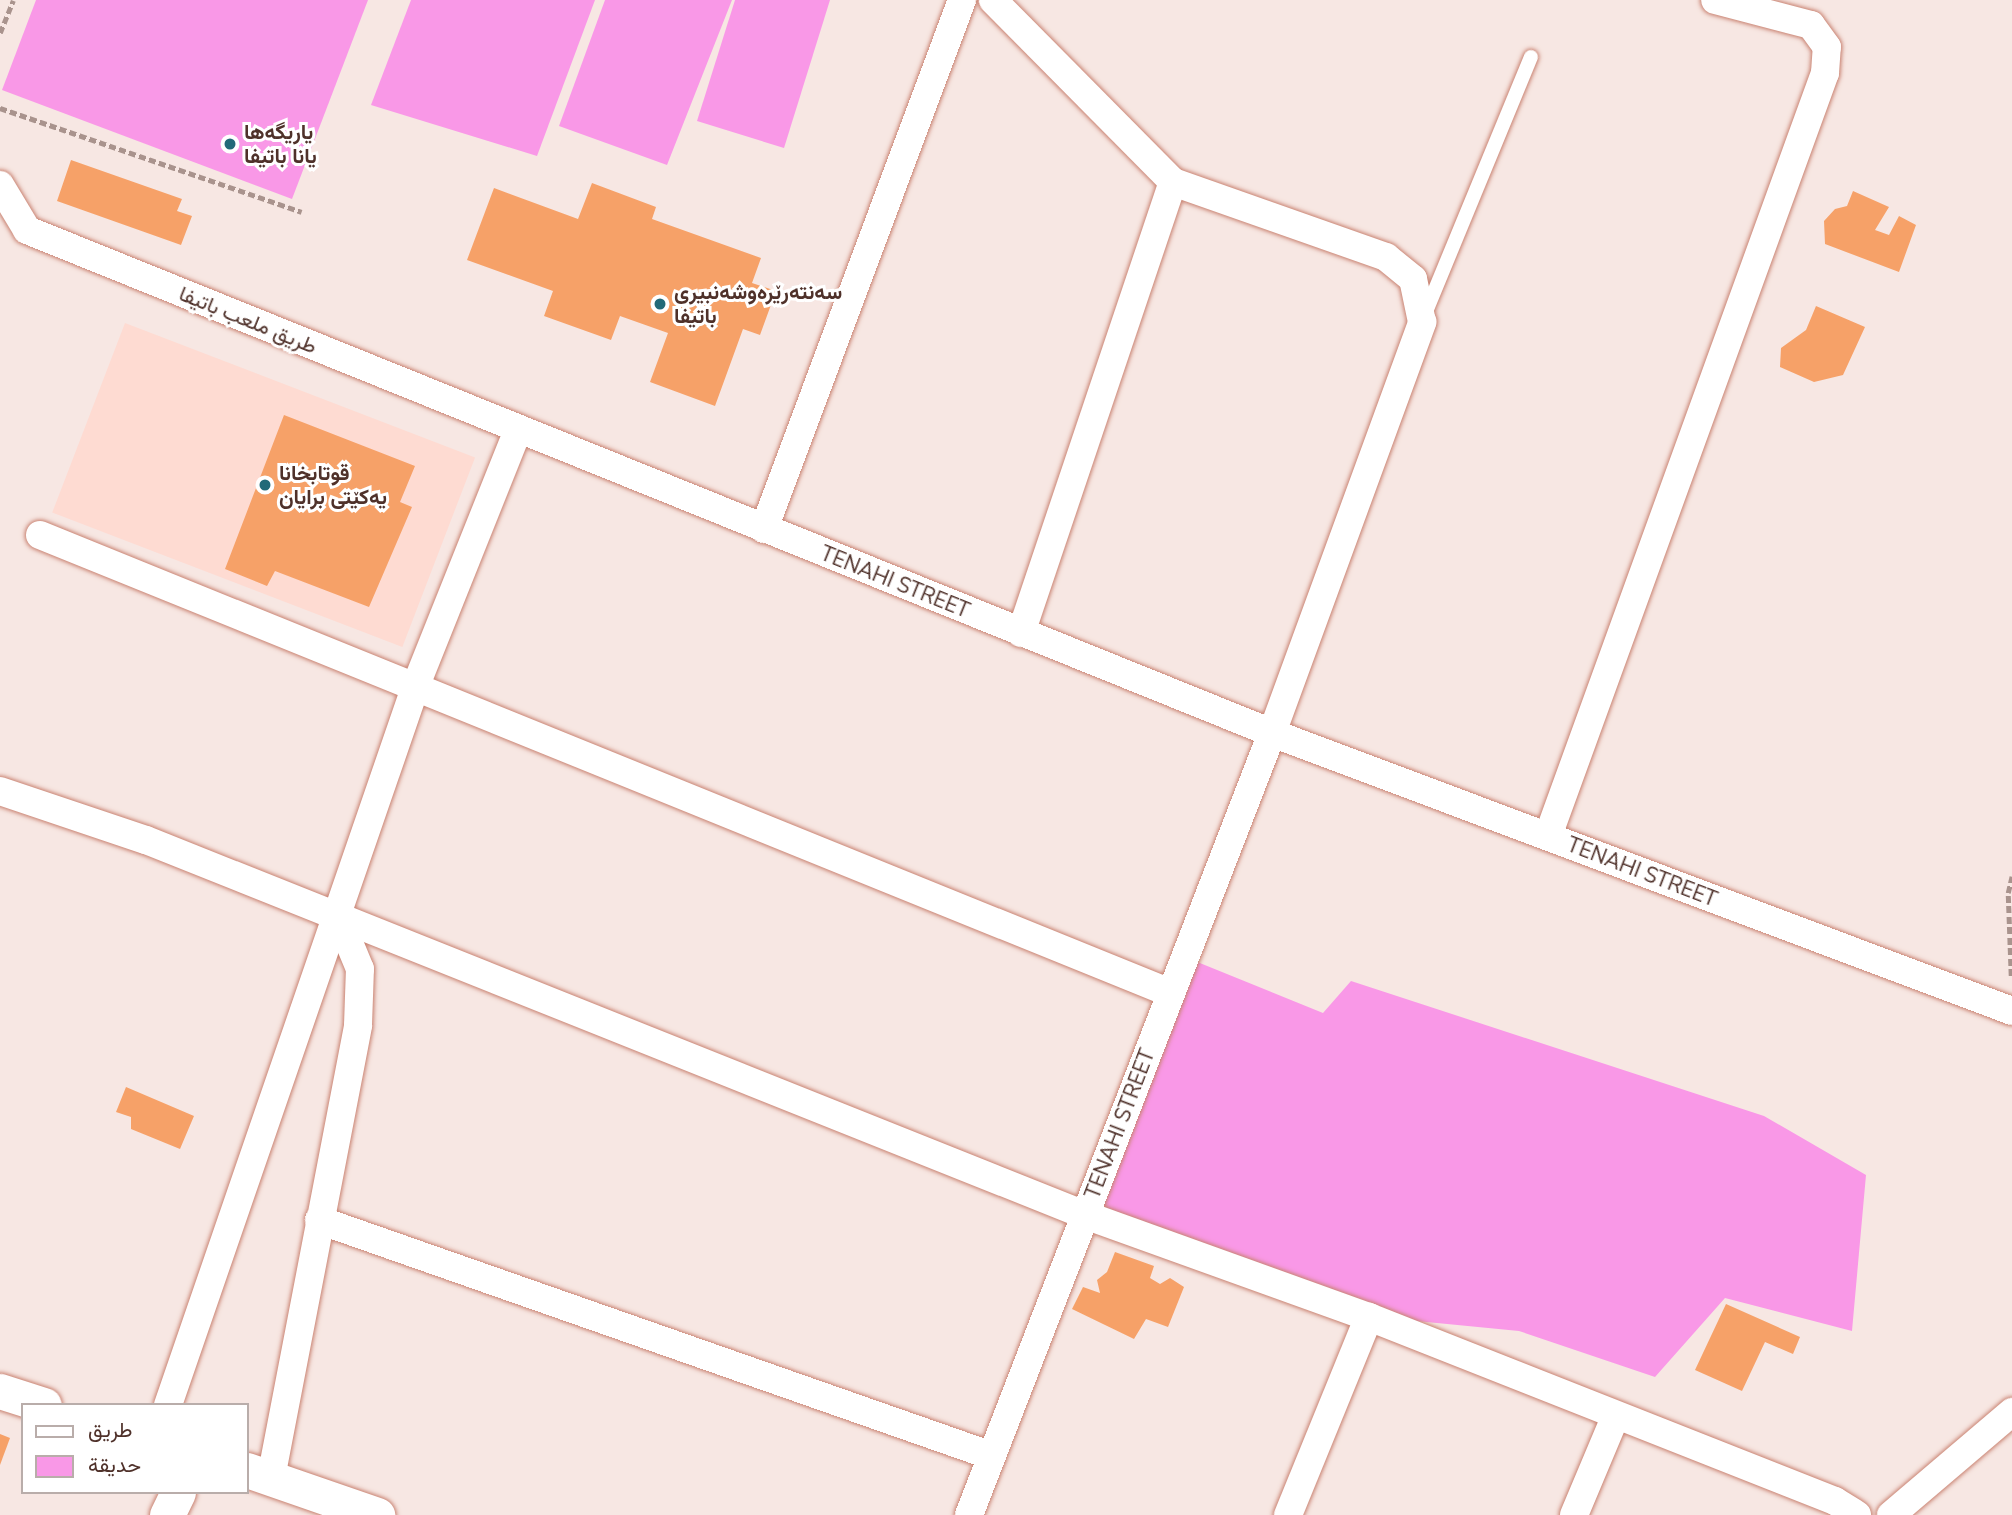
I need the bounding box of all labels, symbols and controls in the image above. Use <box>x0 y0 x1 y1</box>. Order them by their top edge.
place label: یاریگەها یانا باتیفا <box>244 119 317 169</box>
marker: یاریگەها یانا باتیفا <box>222 136 238 152</box>
place label: سه‌نته‌رێره‌وشه‌نبيرى باتيفا <box>674 279 842 329</box>
street label: طريق ملعب باتيفا <box>175 281 321 359</box>
marker: سه‌نته‌رێره‌وشه‌نبيرى باتيفا <box>652 296 668 312</box>
place label: قوتابخانا يه‌كێتى برايان <box>279 460 387 510</box>
marker: قوتابخانا يه‌كێتى برايان <box>257 477 273 493</box>
street label: TENAHI STREET <box>817 541 973 623</box>
street label: TENAHI STREET <box>1563 832 1721 912</box>
street label: TENAHI STREET <box>1080 1045 1160 1203</box>
legend <box>21 1403 248 1494</box>
text: طريق <box>88 1416 133 1444</box>
text: حديقة <box>88 1451 141 1479</box>

